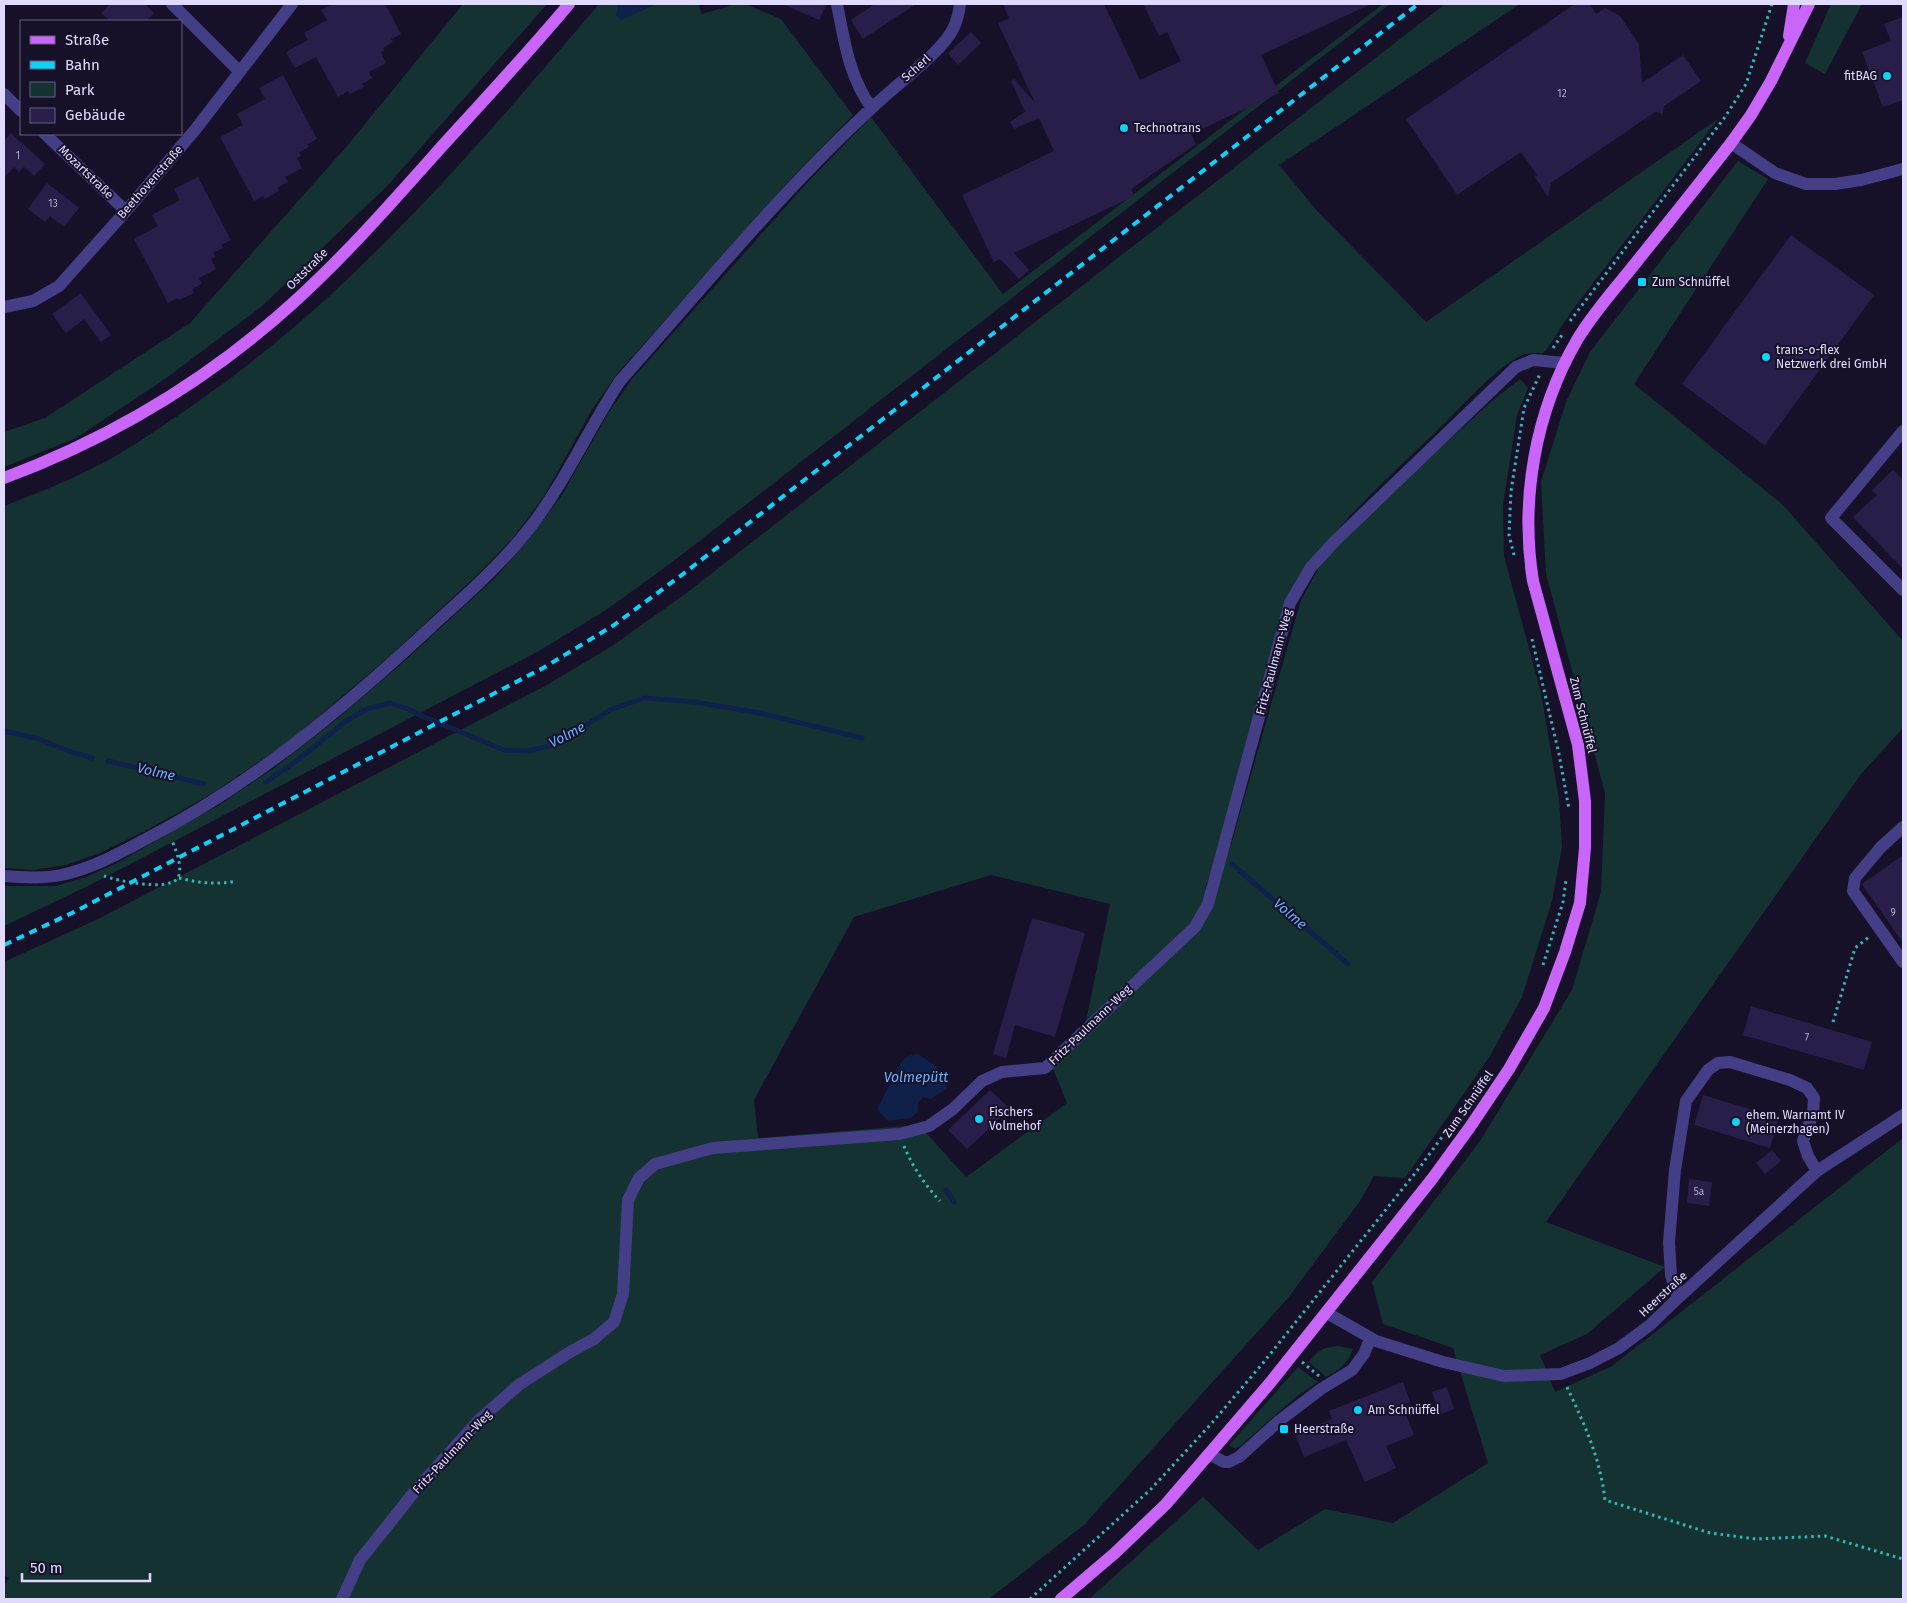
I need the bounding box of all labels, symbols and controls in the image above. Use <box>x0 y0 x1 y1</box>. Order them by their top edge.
legend <box>20 20 182 135</box>
text: Straße <box>65 31 109 49</box>
street label: Scherl <box>899 51 934 85</box>
text: Bahn <box>65 56 100 74</box>
place label: fitBAG <box>1844 69 1877 83</box>
marker: fitBAG <box>1881 70 1893 82</box>
text: Park <box>65 81 95 99</box>
house number: 12 <box>1557 88 1567 100</box>
text: Gebäude <box>65 106 125 124</box>
place label: Technotrans <box>1134 121 1201 135</box>
marker: Technotrans <box>1118 122 1130 134</box>
street label: Mozartstraße <box>56 142 116 202</box>
street label: Beethovenstraße <box>114 143 186 221</box>
house number: 1 <box>16 150 20 162</box>
house number: 13 <box>48 198 58 210</box>
street label: Oststraße <box>283 245 331 293</box>
place label: Zum Schnüffel <box>1652 275 1730 289</box>
marker: Zum Schnüffel <box>1636 276 1648 288</box>
place label: trans-o-flex Netzwerk drei GmbH <box>1776 343 1887 371</box>
marker: trans-o-flex Netzwerk drei GmbH <box>1760 351 1772 363</box>
street label: Fritz-Paulmann-Weg <box>1253 607 1295 717</box>
street label: Zum Schnüffel <box>1567 676 1599 755</box>
water label: Volme <box>546 718 588 752</box>
water label: Volme <box>135 759 177 785</box>
water label: Volme <box>1270 895 1310 933</box>
house number: 9 <box>1890 907 1896 919</box>
street label: Fritz-Paulmann-Weg <box>1046 982 1135 1068</box>
house number: 7 <box>1805 1032 1810 1044</box>
street label: Zum Schnüffel <box>1440 1068 1496 1140</box>
water label: Volmepütt <box>884 1069 948 1086</box>
place label: Fischers Volmehof <box>989 1105 1042 1133</box>
place label: ehem. Warnamt IV (Meinerzhagen) <box>1746 1108 1845 1136</box>
marker: Fischers Volmehof <box>973 1113 985 1125</box>
marker: ehem. Warnamt IV (Meinerzhagen) <box>1730 1116 1742 1128</box>
house number: 5a <box>1694 1186 1704 1198</box>
street label: Heerstraße <box>1636 1268 1690 1320</box>
place label: Am Schnüffel <box>1368 1403 1440 1417</box>
marker: Am Schnüffel <box>1352 1404 1364 1416</box>
street label: Fritz-Paulmann-Weg <box>410 1407 495 1497</box>
place label: Heerstraße <box>1294 1422 1354 1436</box>
marker: Heerstraße <box>1278 1423 1290 1435</box>
scale bar <box>22 1550 150 1582</box>
text: 50 m <box>30 1559 63 1577</box>

